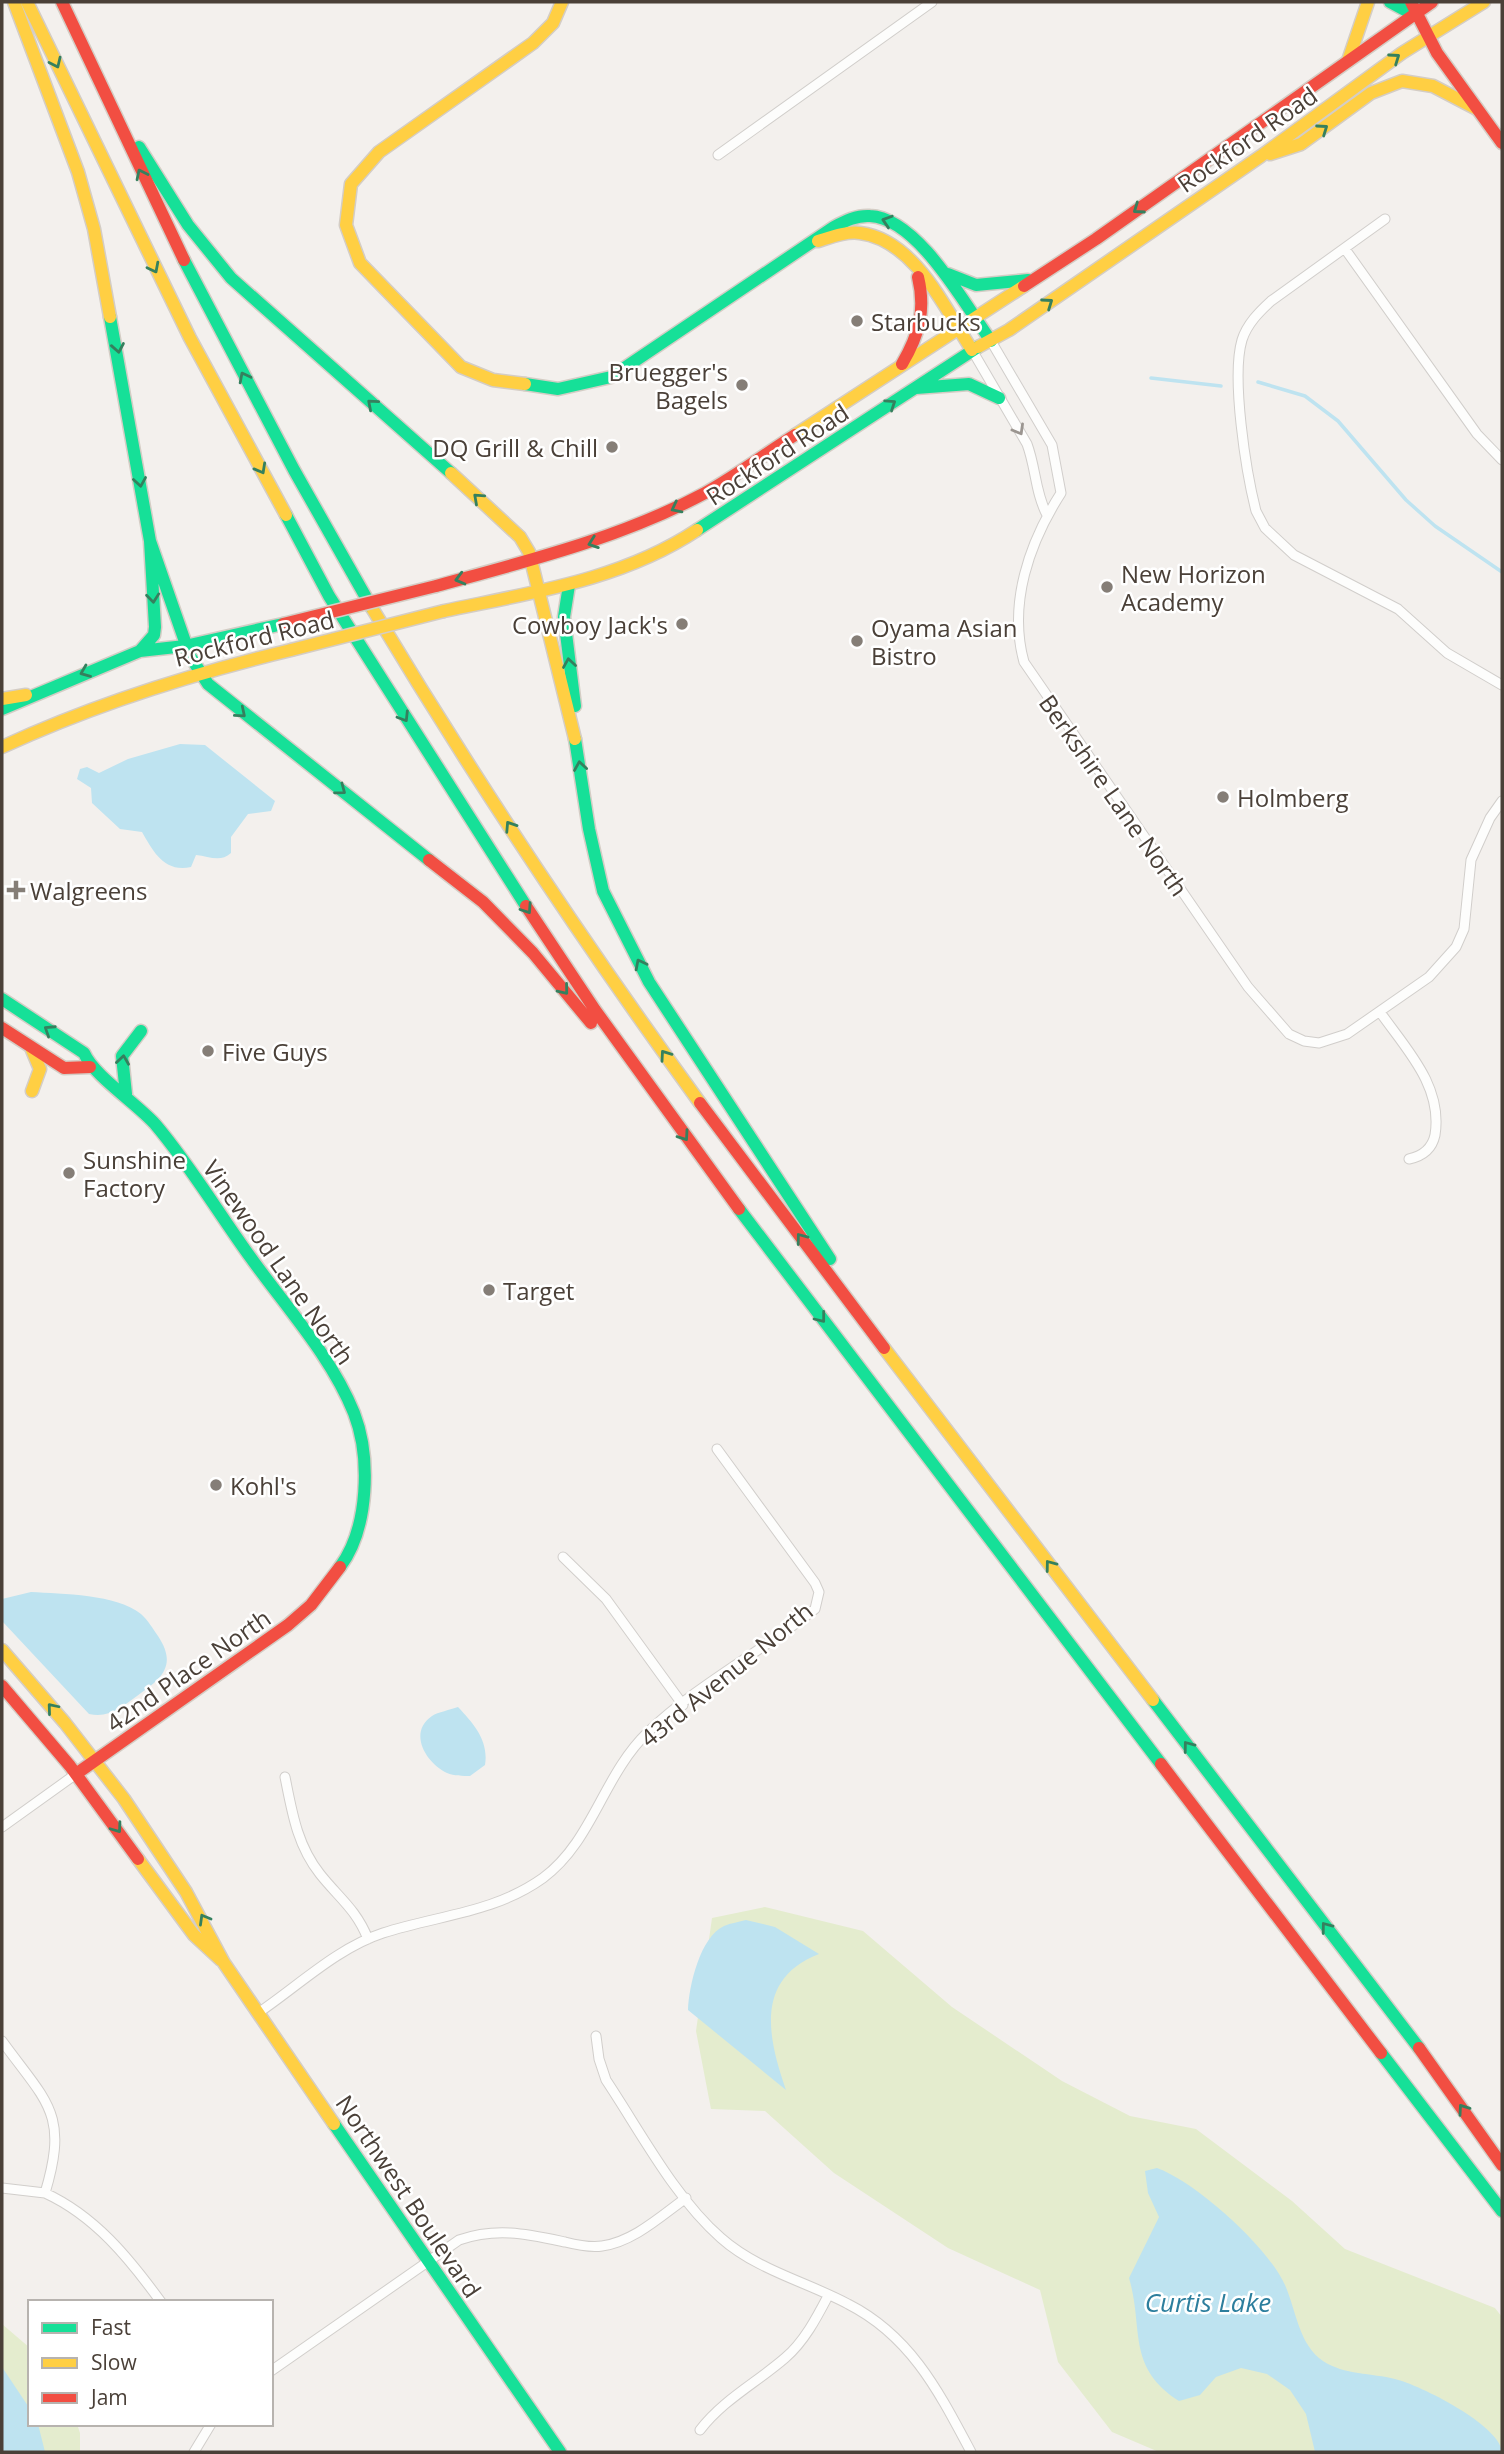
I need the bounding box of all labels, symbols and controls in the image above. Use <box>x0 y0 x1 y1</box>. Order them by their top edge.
one-way arrow <box>1387 54 1400 66</box>
one-way arrow <box>48 56 62 68</box>
street label: Rockford Road <box>1170 78 1324 200</box>
one-way arrow <box>1315 125 1328 137</box>
one-way arrow <box>135 169 149 181</box>
one-way arrow <box>1133 201 1146 213</box>
one-way arrow <box>882 215 894 229</box>
one-way arrow <box>146 261 160 274</box>
one-way arrow <box>1040 299 1053 311</box>
place label: Starbucks <box>871 305 981 338</box>
marker: Starbucks <box>849 313 865 329</box>
one-way arrow <box>109 342 124 354</box>
place label: Bruegger's Bagels <box>608 355 728 416</box>
one-way arrow <box>239 372 253 384</box>
marker: Bruegger's Bagels <box>734 377 750 393</box>
street label: Rockford Road <box>699 396 855 512</box>
one-way arrow <box>367 400 380 412</box>
one-way arrow <box>883 400 896 412</box>
one-way arrow <box>1011 423 1024 435</box>
place label: DQ Grill & Chill <box>432 431 598 464</box>
marker: DQ Grill & Chill <box>604 439 620 455</box>
one-way arrow <box>253 462 267 474</box>
one-way arrow <box>132 476 147 488</box>
one-way arrow <box>473 493 486 506</box>
one-way arrow <box>671 499 683 513</box>
one-way arrow <box>587 535 600 549</box>
place label: New Horizon Academy <box>1121 557 1266 618</box>
one-way arrow <box>454 571 466 586</box>
marker: New Horizon Academy <box>1099 579 1115 595</box>
one-way arrow <box>145 593 160 604</box>
street label: Rockford Road <box>171 602 337 674</box>
place label: Cowboy Jack's <box>512 608 668 641</box>
place label: Oyama Asian Bistro <box>871 611 1018 672</box>
marker: Cowboy Jack's <box>674 616 690 632</box>
marker: Oyama Asian Bistro <box>849 633 865 649</box>
one-way arrow <box>562 657 577 668</box>
one-way arrow <box>79 664 92 678</box>
street label: Berkshire Lane North <box>1032 688 1196 902</box>
one-way arrow <box>232 705 245 717</box>
one-way arrow <box>396 710 409 723</box>
one-way arrow <box>572 760 587 772</box>
one-way arrow <box>333 781 346 794</box>
place label: Holmberg <box>1237 781 1348 814</box>
marker: Holmberg <box>1215 789 1231 805</box>
one-way arrow <box>505 821 518 834</box>
place label: Walgreens <box>30 874 148 907</box>
marker: Walgreens <box>8 882 24 898</box>
one-way arrow <box>519 901 532 914</box>
one-way arrow <box>634 959 648 971</box>
one-way arrow <box>556 982 569 994</box>
one-way arrow <box>44 1025 57 1038</box>
place label: Five Guys <box>222 1035 328 1068</box>
marker: Five Guys <box>200 1043 216 1059</box>
one-way arrow <box>661 1050 673 1063</box>
one-way arrow <box>116 1054 131 1065</box>
one-way arrow <box>676 1128 688 1141</box>
place label: Sunshine Factory <box>83 1143 186 1204</box>
street label: Vinewood Lane North <box>196 1153 362 1371</box>
marker: Sunshine Factory <box>61 1165 77 1181</box>
one-way arrow <box>796 1233 809 1245</box>
place label: Target <box>503 1274 574 1307</box>
marker: Target <box>481 1282 497 1298</box>
one-way arrow <box>813 1310 826 1322</box>
place label: Kohl's <box>230 1469 297 1502</box>
marker: Kohl's <box>208 1477 224 1493</box>
one-way arrow <box>1046 1561 1059 1573</box>
street label: 43rd Avenue North <box>633 1594 819 1754</box>
street label: 42nd Place North <box>99 1601 277 1739</box>
one-way arrow <box>48 1703 61 1715</box>
one-way arrow <box>1184 1741 1197 1754</box>
one-way arrow <box>108 1821 121 1833</box>
one-way arrow <box>199 1914 212 1927</box>
one-way arrow <box>1322 1922 1335 1935</box>
street label: Northwest Boulevard <box>329 2088 489 2304</box>
one-way arrow <box>1459 2104 1471 2117</box>
water label: Curtis Lake <box>1145 2284 1271 2320</box>
legend <box>28 2300 273 2426</box>
text: Fast <box>91 2313 131 2341</box>
text: Slow <box>91 2348 137 2376</box>
text: Jam <box>89 2383 128 2411</box>

